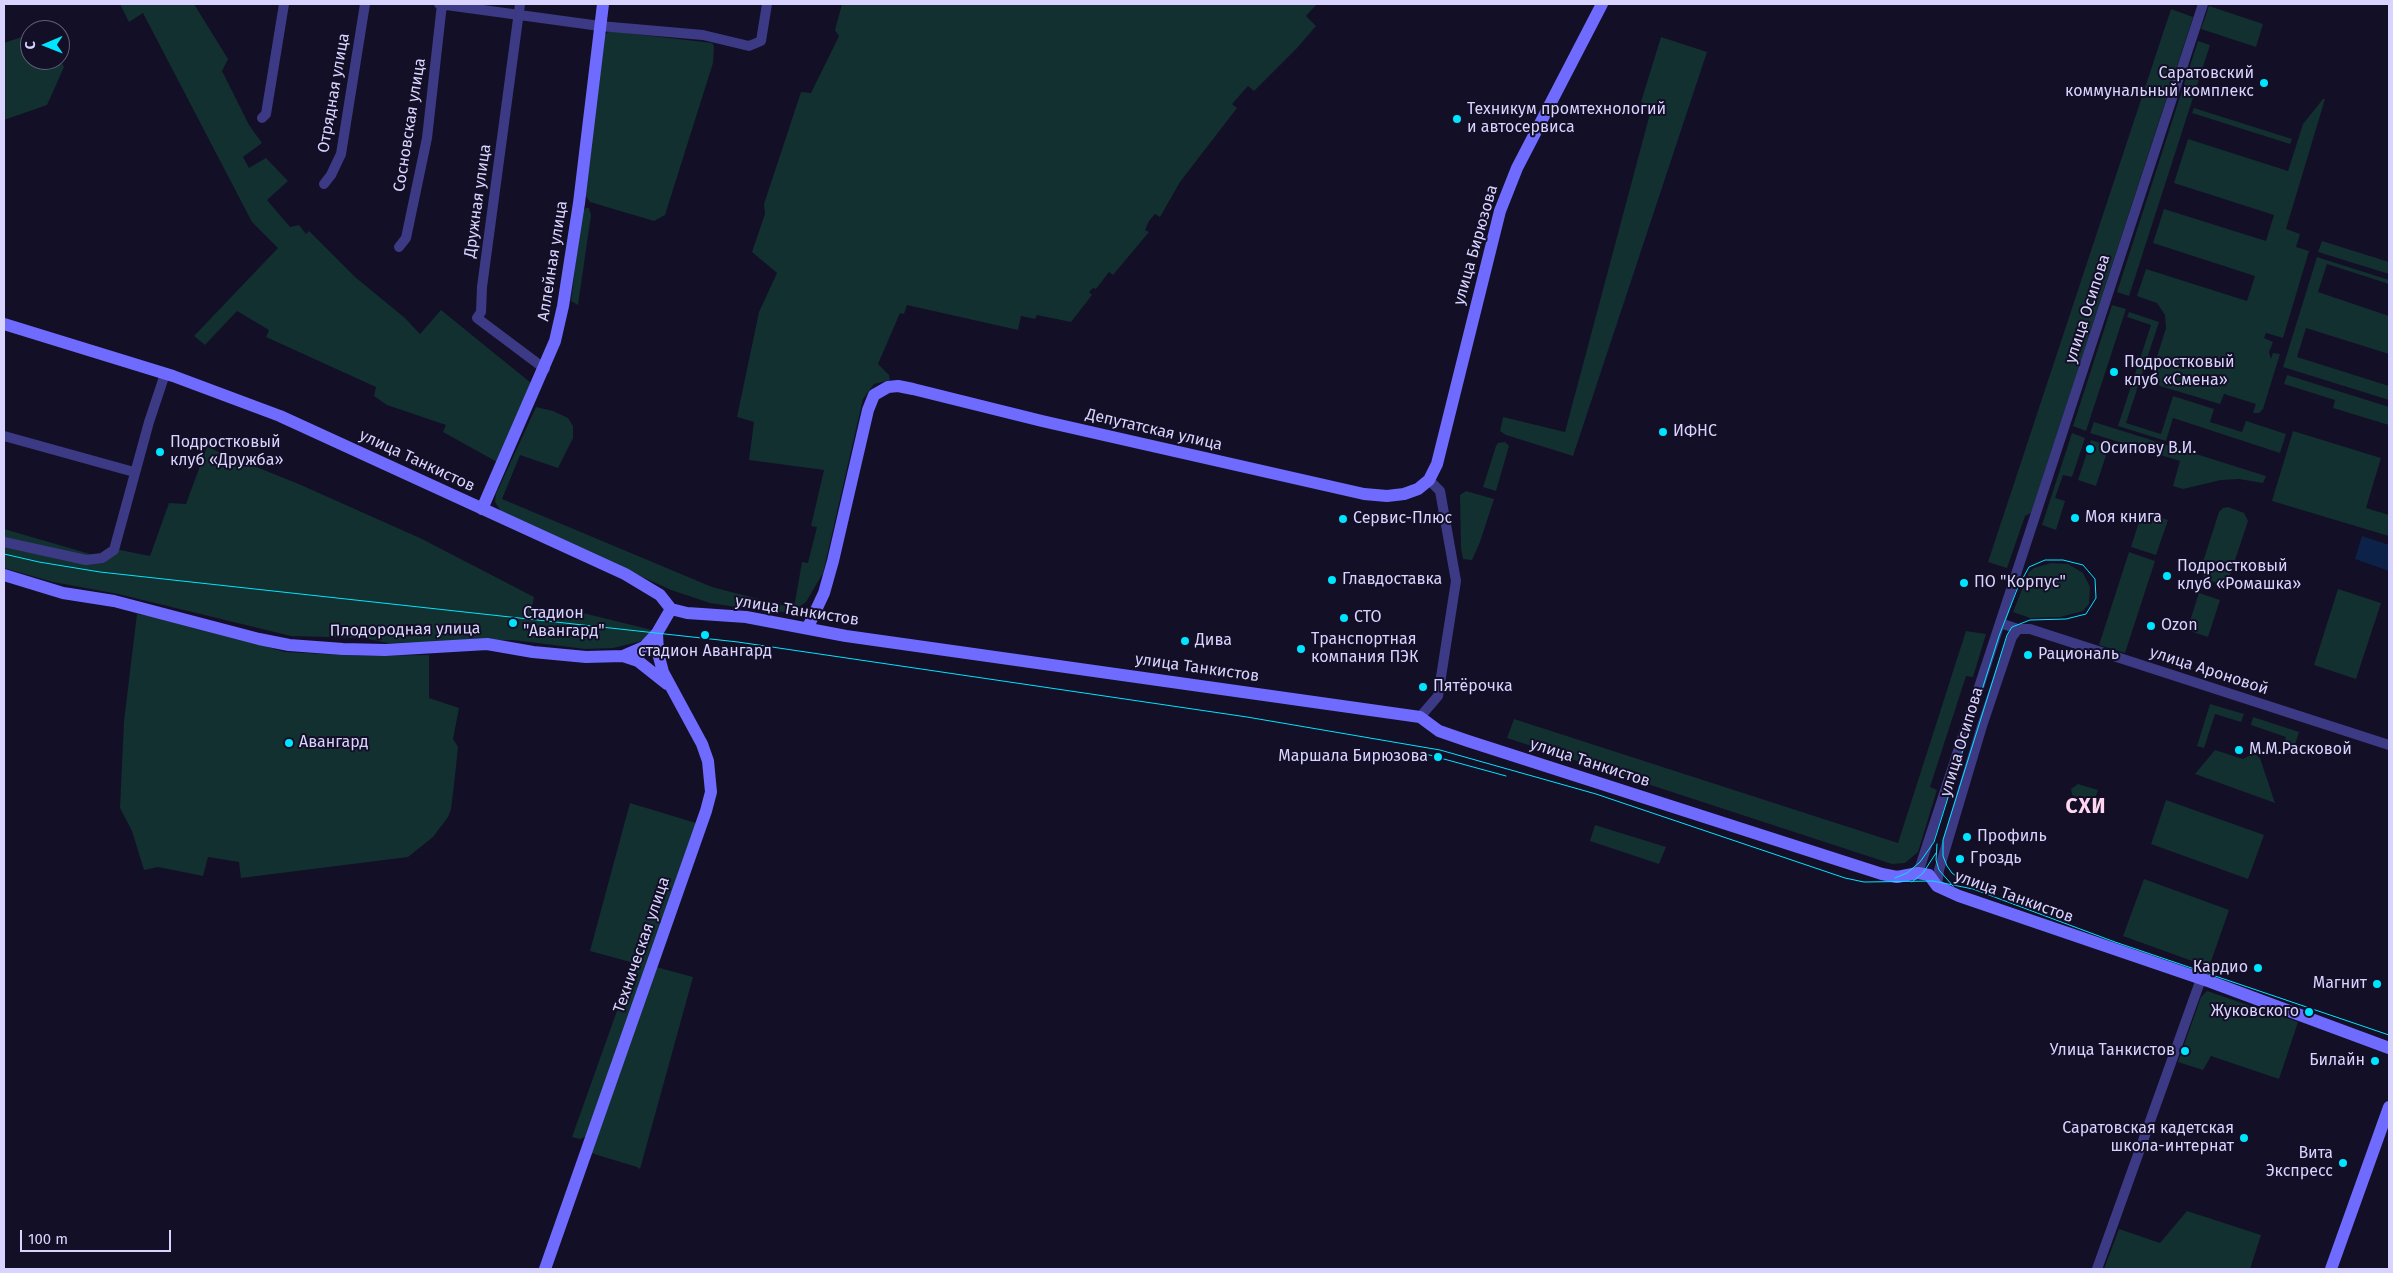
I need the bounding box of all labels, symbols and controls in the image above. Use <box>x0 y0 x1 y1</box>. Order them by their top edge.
north arrow <box>20 20 70 70</box>
street label: Отрядная улица <box>314 32 354 154</box>
text: С <box>22 41 39 49</box>
street label: Сосновская улица <box>390 57 430 193</box>
place label: Саратовский коммунальный комплекс <box>2065 64 2254 102</box>
marker: Саратовский коммунальный комплекс <box>2258 77 2270 89</box>
place label: Техникум промтехнологий и автосервиса <box>1467 100 1666 138</box>
marker: Техникум промтехнологий и автосервиса <box>1451 113 1463 125</box>
street label: Дружная улица <box>461 143 495 259</box>
street label: улица Бирюзова <box>1450 183 1502 307</box>
street label: Аллейная улица <box>534 199 572 323</box>
street label: улица Осипова <box>2061 252 2115 366</box>
place label: Подростковый клуб «Смена» <box>2124 353 2234 391</box>
marker: Подростковый клуб «Смена» <box>2108 366 2120 378</box>
street label: Депутатская улица <box>1084 405 1224 455</box>
place label: ИФНС <box>1673 422 1717 442</box>
street label: улица Танкистов <box>356 426 478 496</box>
marker: ИФНС <box>1657 426 1669 438</box>
place label: Подростковый клуб «Дружба» <box>170 433 283 471</box>
place label: Осипову В.И. <box>2100 439 2196 459</box>
marker: Осипову В.И. <box>2084 443 2096 455</box>
marker: Подростковый клуб «Дружба» <box>154 446 166 458</box>
place label: Моя книга <box>2085 508 2162 528</box>
place label: Сервис-Плюс <box>1353 509 1452 529</box>
marker: Моя книга <box>2069 512 2081 524</box>
marker: Сервис-Плюс <box>1337 513 1349 525</box>
place label: Подростковый клуб «Ромашка» <box>2177 557 2301 595</box>
place label: Главдоставка <box>1342 570 1442 590</box>
marker: Подростковый клуб «Ромашка» <box>2161 570 2173 582</box>
place label: ПО "Корпус" <box>1974 573 2066 593</box>
marker: Главдоставка <box>1326 574 1338 586</box>
marker: ПО "Корпус" <box>1958 577 1970 589</box>
street label: улица Танкистов <box>734 592 860 630</box>
place label: Стадион "Авангард" <box>523 604 605 642</box>
place label: СТО <box>1354 608 1382 628</box>
marker: СТО <box>1338 612 1350 624</box>
place label: Ozon <box>2161 616 2198 636</box>
marker: Стадион "Авангард" <box>507 617 519 629</box>
street label: Плодородная улица <box>329 619 481 641</box>
marker: Ozon <box>2145 620 2157 632</box>
marker: стадион Авангард <box>699 629 711 641</box>
place label: Транспортная компания ПЭК <box>1311 630 1418 668</box>
place label: Дива <box>1195 631 1232 651</box>
marker: Дива <box>1179 635 1191 647</box>
place label: стадион Авангард <box>638 642 772 662</box>
marker: Транспортная компания ПЭК <box>1295 643 1307 655</box>
street label: улица Ароновой <box>2147 643 2271 699</box>
place label: Рациональ <box>2038 645 2119 665</box>
marker: Рациональ <box>2022 649 2034 661</box>
street label: улица Танкистов <box>1134 650 1260 686</box>
place label: Пятёрочка <box>1433 677 1513 697</box>
marker: Пятёрочка <box>1417 681 1429 693</box>
street label: улица Осипова <box>1936 685 1988 799</box>
place label: Авангард <box>299 733 368 753</box>
street label: улица Танкистов <box>1527 735 1653 791</box>
marker: Авангард <box>283 737 295 749</box>
place label: М.М.Расковой <box>2249 740 2352 760</box>
marker: М.М.Расковой <box>2233 744 2245 756</box>
place label: Маршала Бирюзова <box>1278 747 1428 767</box>
marker: Маршала Бирюзова <box>1432 751 1444 763</box>
district label: СХИ <box>2065 794 2107 820</box>
place label: Профиль <box>1977 827 2047 847</box>
marker: Профиль <box>1961 831 1973 843</box>
place label: Гроздь <box>1970 849 2022 869</box>
marker: Гроздь <box>1954 853 1966 865</box>
street label: улица Танкистов <box>1952 867 2076 927</box>
street label: Техническая улица <box>610 875 674 1015</box>
place label: Кардио <box>2193 958 2248 978</box>
marker: Кардио <box>2252 962 2264 974</box>
place label: Магнит <box>2313 974 2367 994</box>
marker: Магнит <box>2371 978 2383 990</box>
place label: Жуковского <box>2211 1002 2299 1022</box>
marker: Жуковского <box>2303 1006 2315 1018</box>
place label: Улица Танкистов <box>2050 1041 2175 1061</box>
marker: Улица Танкистов <box>2179 1045 2191 1057</box>
place label: Билайн <box>2309 1051 2365 1071</box>
marker: Билайн <box>2369 1055 2381 1067</box>
place label: Саратовская кадетская школа-интернат <box>2062 1119 2234 1157</box>
marker: Саратовская кадетская школа-интернат <box>2238 1132 2250 1144</box>
place label: Вита Экспресс <box>2266 1144 2333 1182</box>
marker: Вита Экспресс <box>2337 1157 2349 1169</box>
scale bar <box>22 1220 174 1252</box>
text: 100 m <box>28 1230 68 1248</box>

